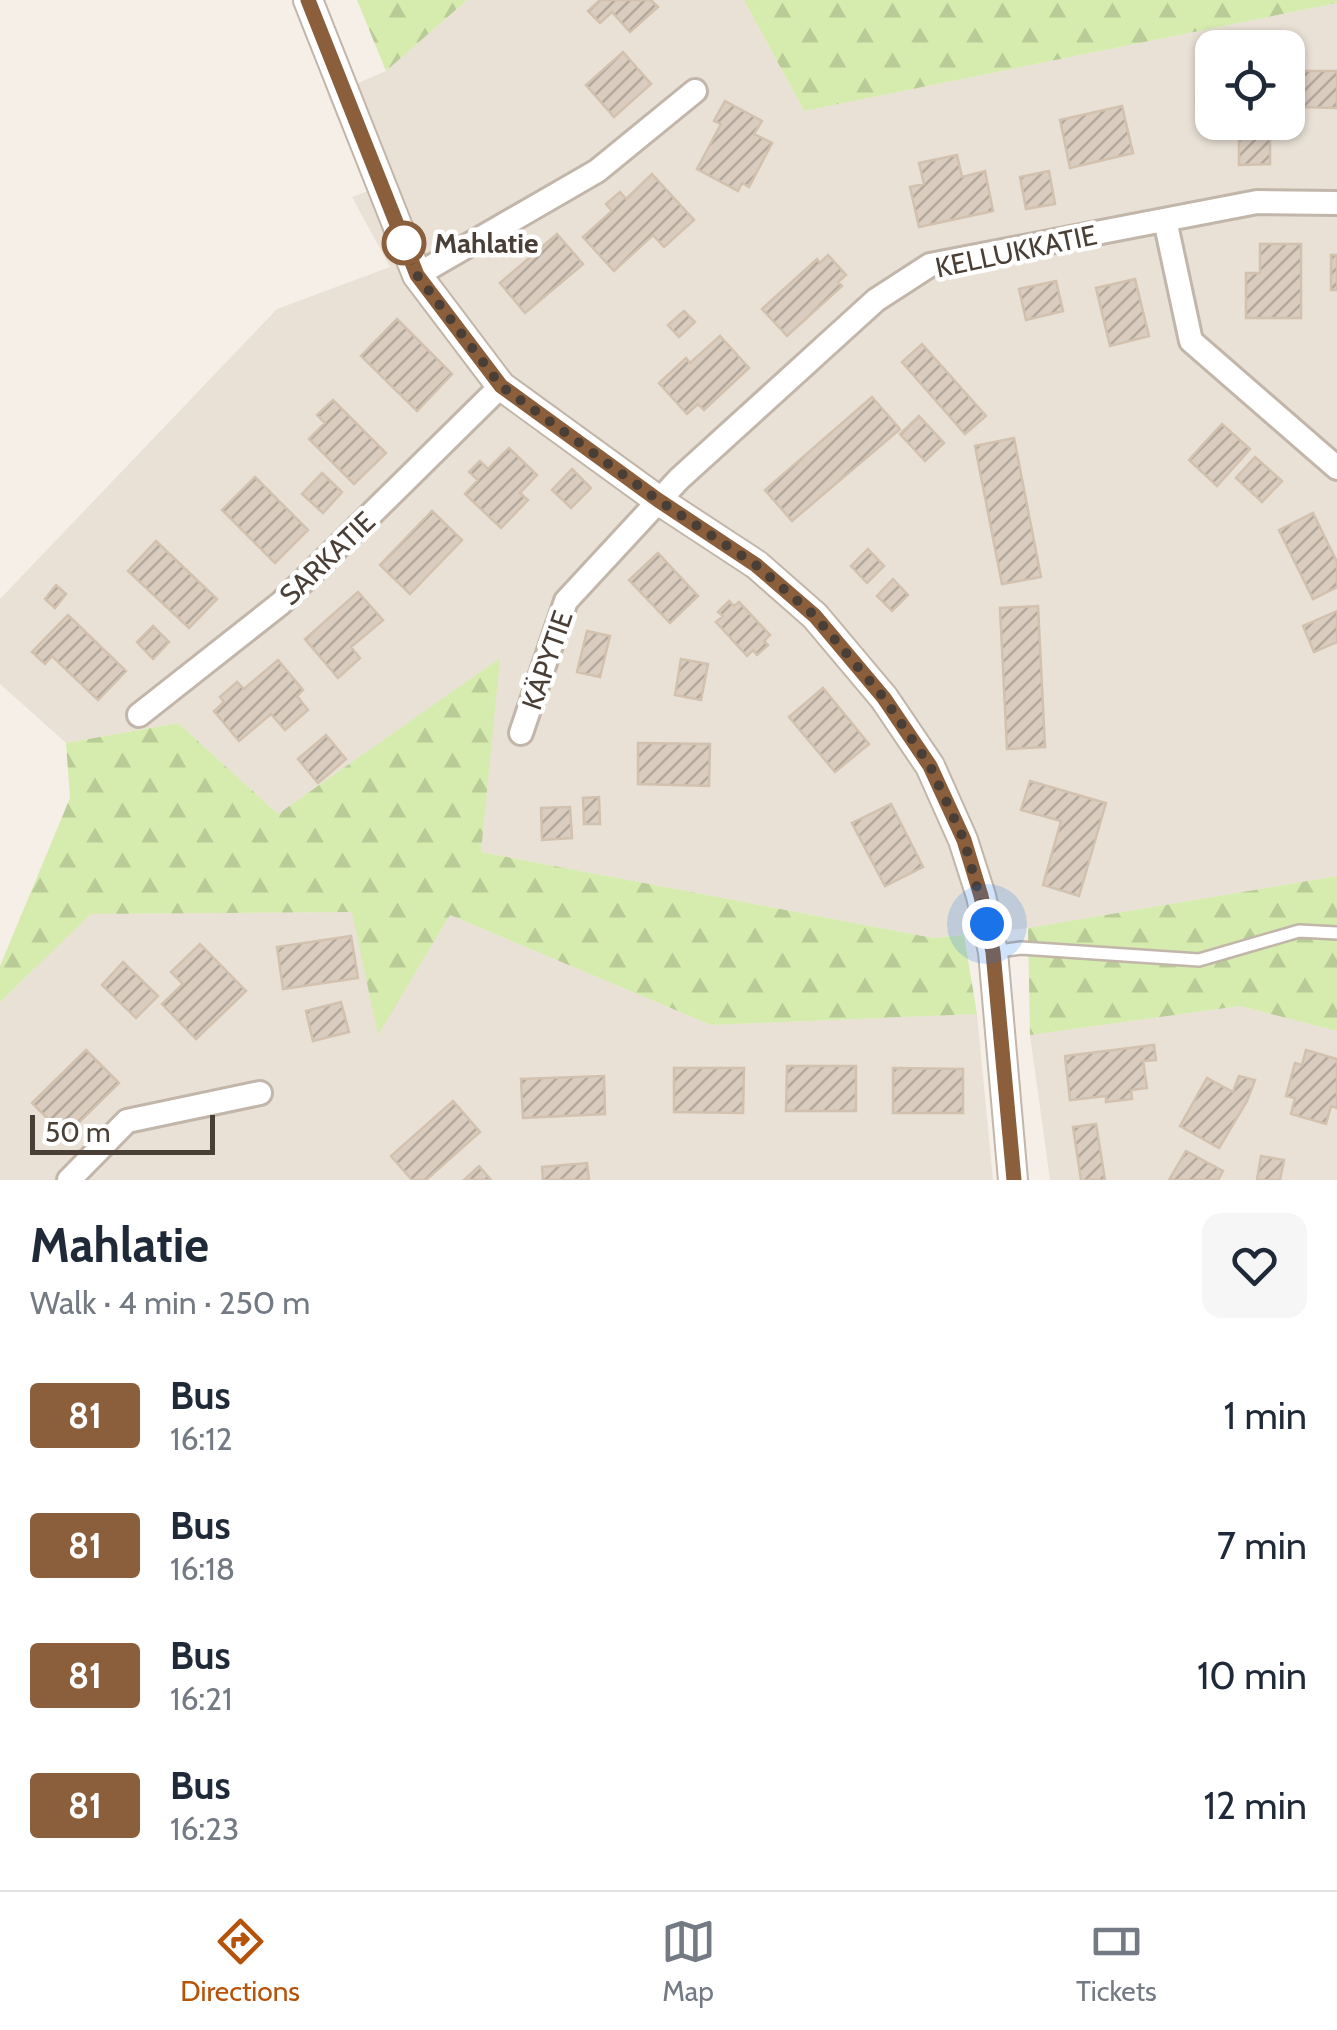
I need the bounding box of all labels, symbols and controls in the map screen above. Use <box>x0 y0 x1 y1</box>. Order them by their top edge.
map controls <box>1195 30 1305 140</box>
button: locate <box>1195 30 1305 140</box>
street label: KELLUKKATIE <box>932 217 1100 285</box>
marker: Mahlatie <box>383 222 425 264</box>
place label: Mahlatie <box>434 226 538 260</box>
street label: SARKATIE <box>272 504 382 612</box>
street label: KÄPYTIE <box>514 606 580 714</box>
your location <box>962 899 1012 949</box>
scale bar <box>30 1110 215 1154</box>
text: 50 m <box>45 1115 111 1149</box>
button: heart <box>1202 1213 1307 1318</box>
text: Mahlatie <box>30 1216 209 1274</box>
text: Walk · 4 min · 250 m <box>30 1283 310 1322</box>
text: Bus <box>170 1372 231 1419</box>
text: 1 min <box>1223 1392 1307 1439</box>
text: 81 <box>68 1394 102 1437</box>
text: 16:12 <box>170 1419 232 1458</box>
text: Bus <box>170 1502 231 1549</box>
text: 7 min <box>1217 1522 1307 1569</box>
text: 81 <box>68 1524 102 1567</box>
text: 16:18 <box>170 1549 235 1588</box>
text: Bus <box>170 1632 231 1679</box>
text: 10 min <box>1197 1652 1307 1699</box>
text: 81 <box>68 1654 102 1697</box>
text: 16:21 <box>170 1679 232 1718</box>
text: Bus <box>170 1762 231 1809</box>
text: 12 min <box>1204 1782 1307 1829</box>
text: 81 <box>68 1784 102 1827</box>
text: 16:23 <box>170 1809 239 1848</box>
tab: Directions <box>180 1914 300 2008</box>
tab: Map <box>661 1914 716 2008</box>
tab: Tickets <box>1076 1914 1157 2008</box>

